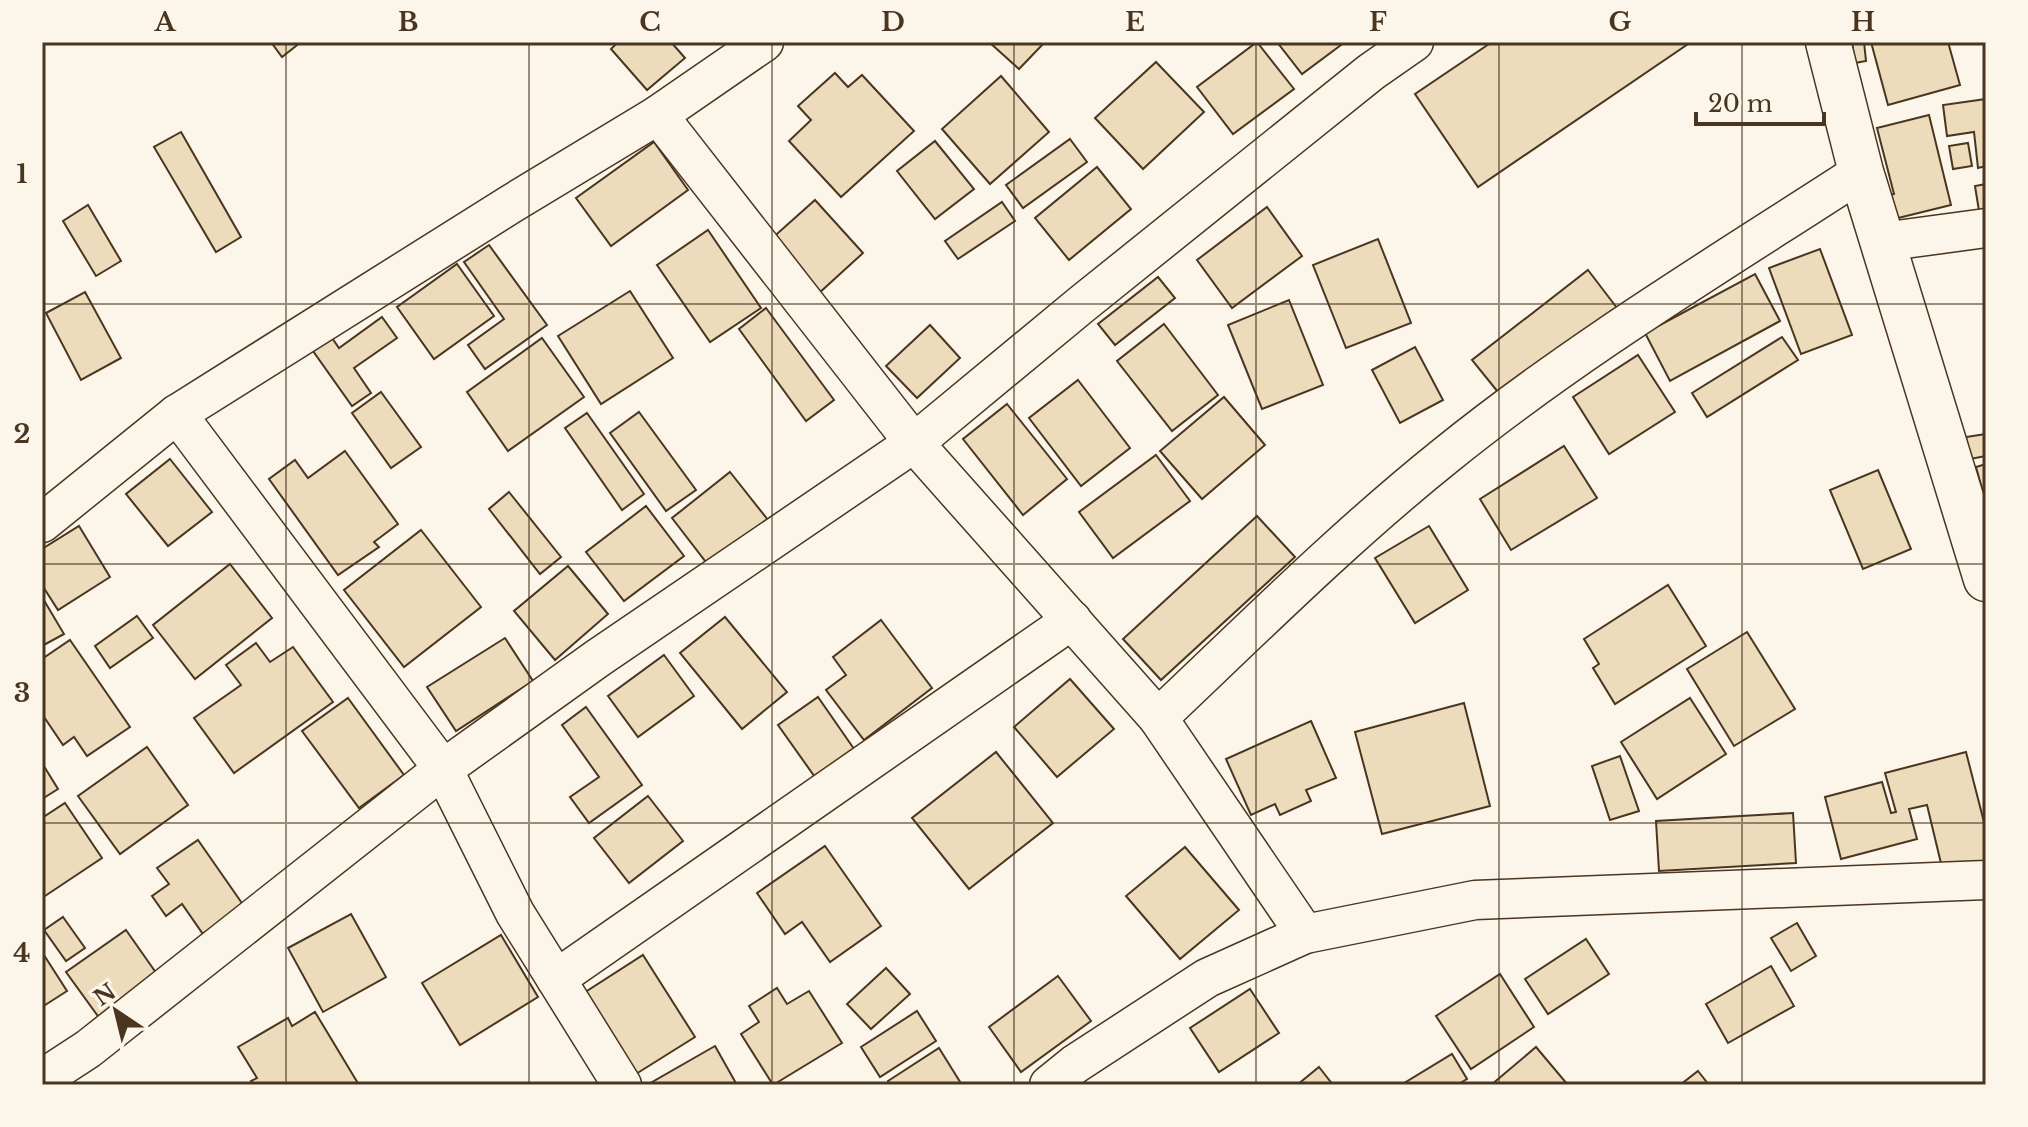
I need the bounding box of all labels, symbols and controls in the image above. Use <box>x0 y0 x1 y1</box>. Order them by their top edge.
text: A <box>153 6 176 38</box>
text: B <box>398 6 418 38</box>
text: C <box>639 6 661 38</box>
text: D <box>881 6 905 38</box>
text: E <box>1125 6 1145 38</box>
text: F <box>1369 6 1387 38</box>
text: G <box>1609 6 1632 38</box>
text: H <box>1851 6 1875 38</box>
scale bar <box>1696 76 1824 126</box>
text: 20 m <box>1708 89 1773 118</box>
text: 1 <box>16 158 28 190</box>
text: 2 <box>14 418 30 450</box>
text: 3 <box>14 677 30 709</box>
text: 4 <box>13 937 31 969</box>
north arrow <box>76 971 156 1051</box>
text: N <box>89 978 121 1012</box>

